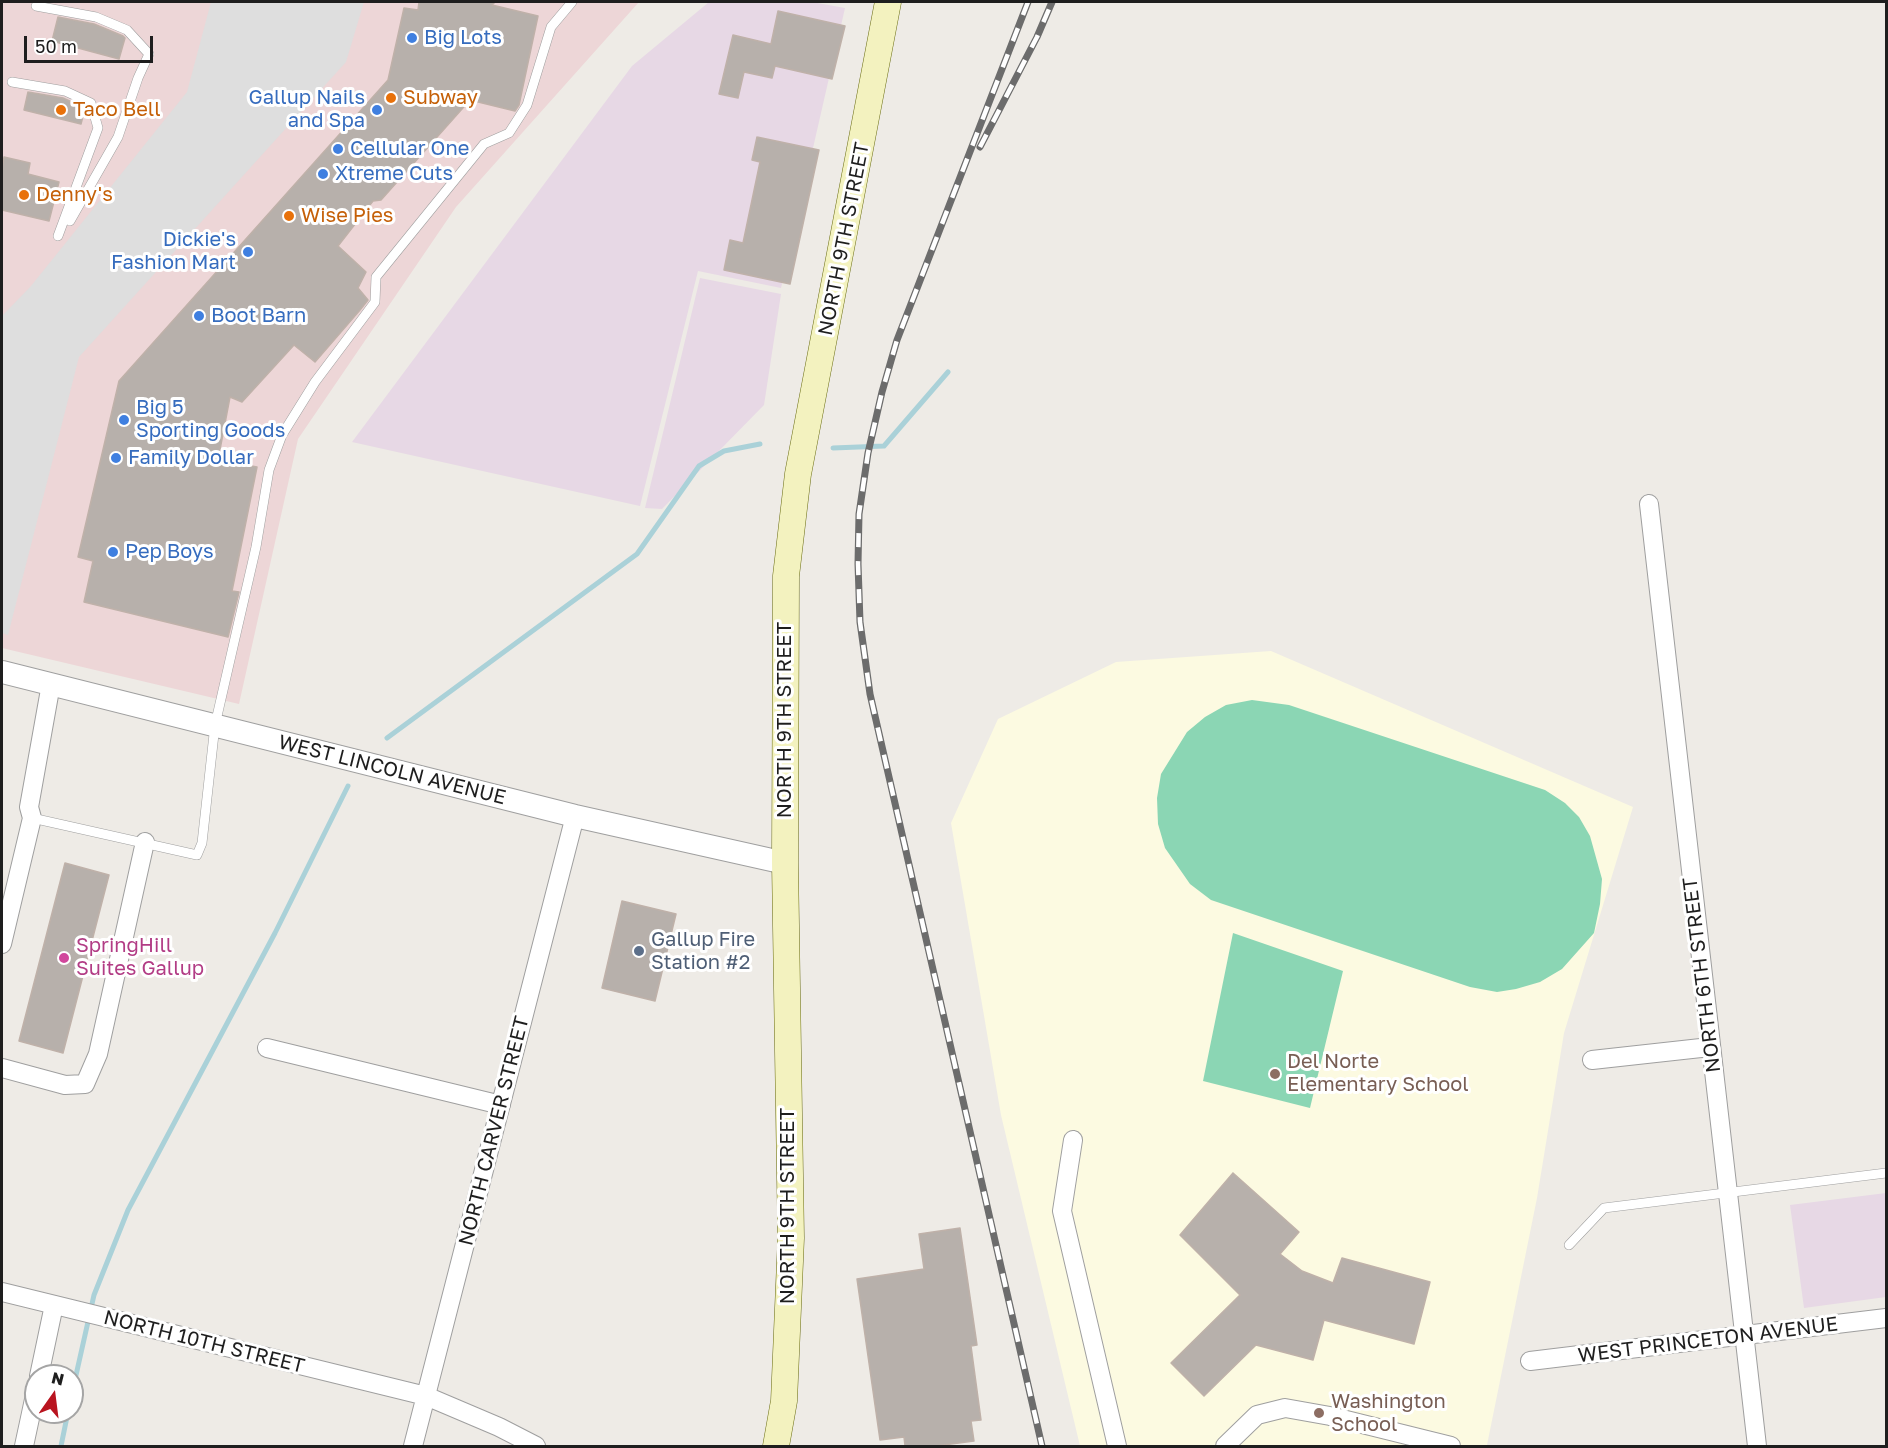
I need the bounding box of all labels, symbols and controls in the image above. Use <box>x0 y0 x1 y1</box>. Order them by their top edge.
scale bar <box>27 24 156 62</box>
place label: Big Lots <box>424 26 502 50</box>
marker: Big Lots <box>405 31 419 45</box>
text: 50 m <box>35 35 77 57</box>
place label: Gallup Nails and Spa <box>249 86 365 133</box>
place label: Subway <box>403 86 478 110</box>
marker: Subway <box>384 91 398 105</box>
place label: Taco Bell <box>73 98 161 122</box>
marker: Taco Bell <box>54 103 68 117</box>
marker: Gallup Nails and Spa <box>370 103 384 117</box>
place label: Cellular One <box>350 137 469 161</box>
street label: NORTH 9TH STREET <box>813 140 875 338</box>
marker: Cellular One <box>331 142 345 156</box>
place label: Xtreme Cuts <box>335 162 453 186</box>
marker: Xtreme Cuts <box>316 167 330 181</box>
place label: Denny's <box>36 183 113 207</box>
marker: Denny's <box>17 188 31 202</box>
place label: Wise Pies <box>301 204 393 228</box>
marker: Wise Pies <box>282 209 296 223</box>
place label: Dickie's Fashion Mart <box>111 228 236 275</box>
marker: Dickie's Fashion Mart <box>241 245 255 259</box>
place label: Boot Barn <box>211 304 306 328</box>
marker: Boot Barn <box>192 309 206 323</box>
place label: Big 5 Sporting Goods <box>136 396 285 443</box>
marker: Big 5 Sporting Goods <box>117 413 131 427</box>
place label: Family Dollar <box>128 446 254 470</box>
marker: Family Dollar <box>109 451 123 465</box>
place label: Pep Boys <box>125 540 214 564</box>
marker: Pep Boys <box>106 545 120 559</box>
street label: NORTH 9TH STREET <box>773 622 797 818</box>
street label: WEST LINCOLN AVENUE <box>276 730 508 810</box>
street label: NORTH 6TH STREET <box>1678 876 1726 1074</box>
place label: Gallup Fire Station #2 <box>651 928 755 975</box>
place label: SpringHill Suites Gallup <box>76 934 204 981</box>
marker: Gallup Fire Station #2 <box>632 944 646 958</box>
marker: SpringHill Suites Gallup <box>57 951 71 965</box>
street label: NORTH CARVER STREET <box>454 1014 534 1248</box>
place label: Del Norte Elementary School <box>1287 1050 1469 1097</box>
marker: Del Norte Elementary School <box>1268 1067 1282 1081</box>
street label: NORTH 9TH STREET <box>776 1108 800 1304</box>
street label: NORTH 10TH STREET <box>101 1305 307 1379</box>
street label: WEST PRINCETON AVENUE <box>1577 1312 1839 1368</box>
north arrow <box>24 1364 84 1424</box>
text: N <box>50 1367 66 1390</box>
place label: Washington School <box>1331 1390 1446 1437</box>
marker: Washington School <box>1312 1406 1326 1420</box>

